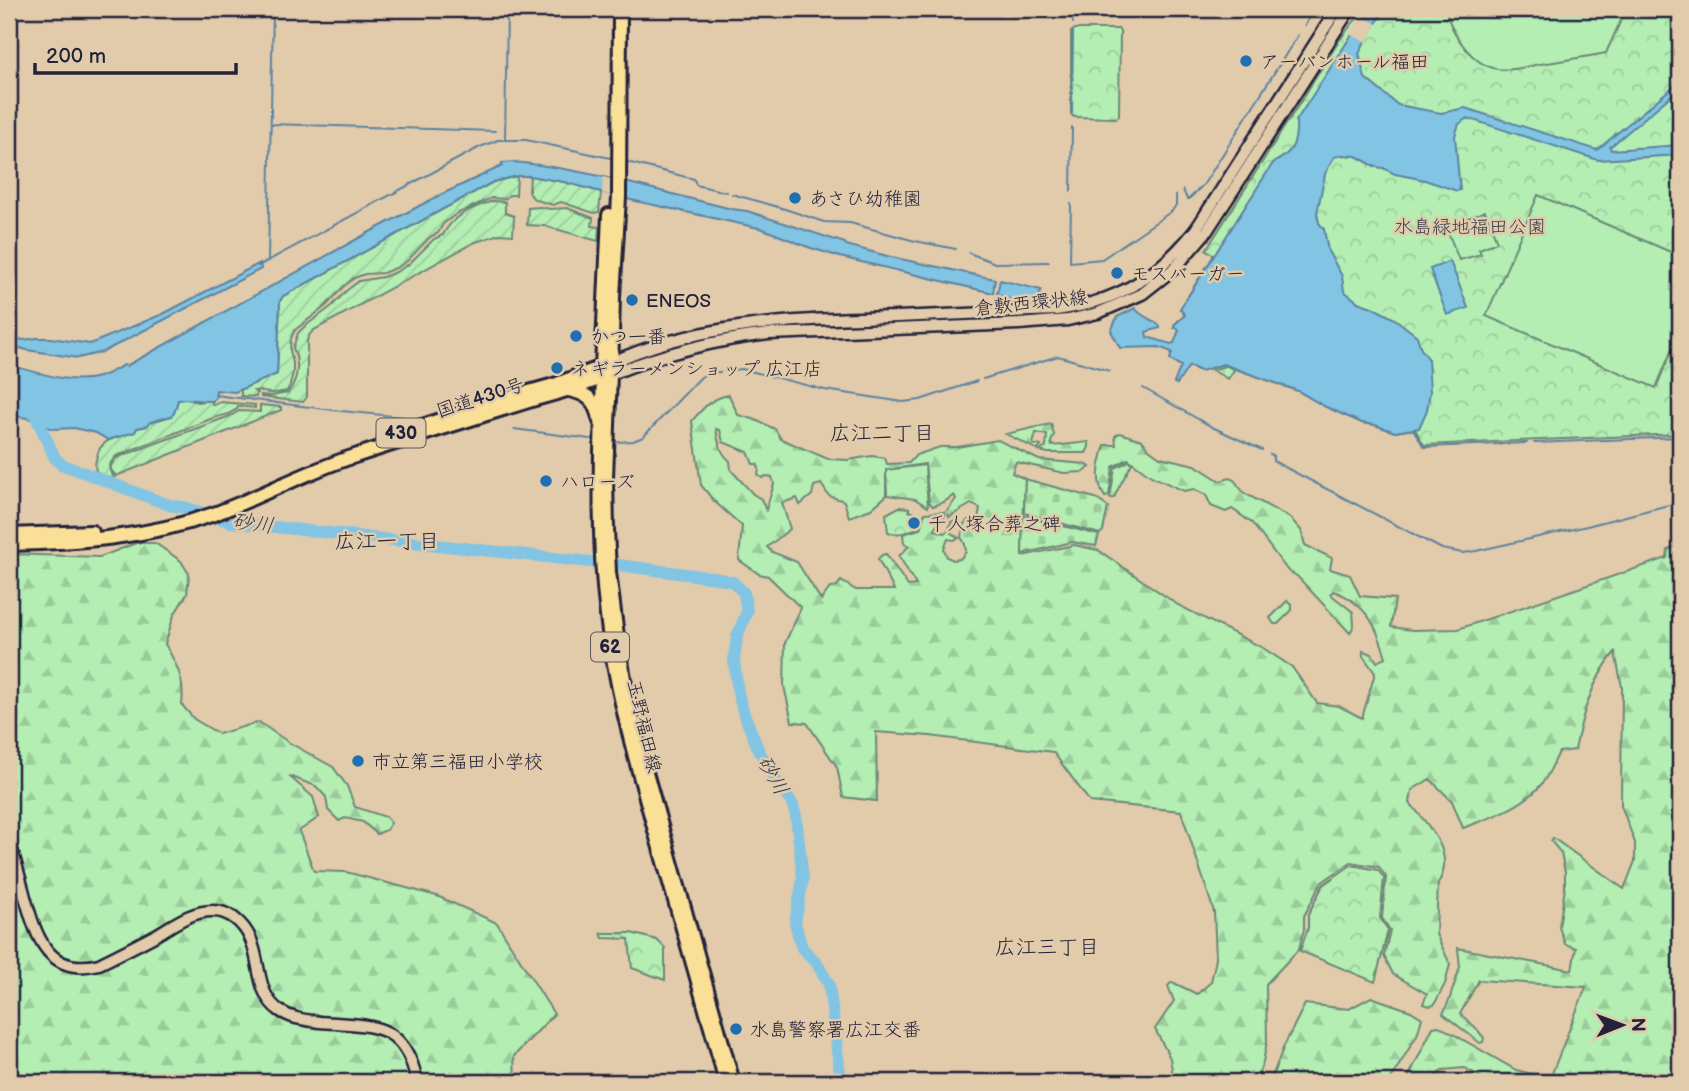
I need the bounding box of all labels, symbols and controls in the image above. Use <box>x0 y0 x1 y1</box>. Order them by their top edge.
scale bar <box>35 32 236 76</box>
text: 200 m <box>46 44 106 69</box>
place label: アーバンホール福田 <box>1260 51 1429 74</box>
marker: アーバンホール福田 <box>1238 53 1254 69</box>
place label: あさひ幼稚園 <box>809 188 922 211</box>
marker: あさひ幼稚園 <box>787 190 803 206</box>
park label: 水島緑地福田公園 <box>1394 216 1546 239</box>
place label: モスバーガー <box>1131 263 1245 286</box>
marker: モスバーガー <box>1109 265 1125 281</box>
street label: 倉敷西環状線 <box>973 286 1089 321</box>
place label: ENEOS <box>646 290 711 313</box>
marker: ENEOS <box>624 292 640 308</box>
place label: かつ一番 <box>590 326 666 349</box>
marker: かつ一番 <box>568 328 584 344</box>
place label: ネギラーメンショップ 広江店 <box>571 358 822 381</box>
marker: ネギラーメンショップ 広江店 <box>549 360 565 376</box>
street label: 国道430号 <box>433 373 528 423</box>
road number: 430 <box>376 418 426 447</box>
district label: 広江二丁目 <box>830 421 935 446</box>
place label: ハローズ <box>560 471 634 494</box>
marker: ハローズ <box>538 473 554 489</box>
water label: 砂川 <box>230 508 275 539</box>
place label: 千人塚合葬之碑 <box>928 513 1061 536</box>
marker: 千人塚合葬之碑 <box>906 515 922 531</box>
district label: 広江一丁目 <box>335 529 440 554</box>
road number: 62 <box>591 632 629 662</box>
street label: 玉野福田線 <box>622 677 665 775</box>
place label: 市立第三福田小学校 <box>372 751 543 774</box>
water label: 砂川 <box>751 751 794 800</box>
marker: 市立第三福田小学校 <box>350 753 366 769</box>
district label: 広江三丁目 <box>995 935 1100 960</box>
north arrow <box>1588 990 1658 1060</box>
text: N <box>1626 1017 1649 1032</box>
place label: 水島警察署広江交番 <box>750 1019 921 1042</box>
marker: 水島警察署広江交番 <box>728 1021 744 1037</box>

